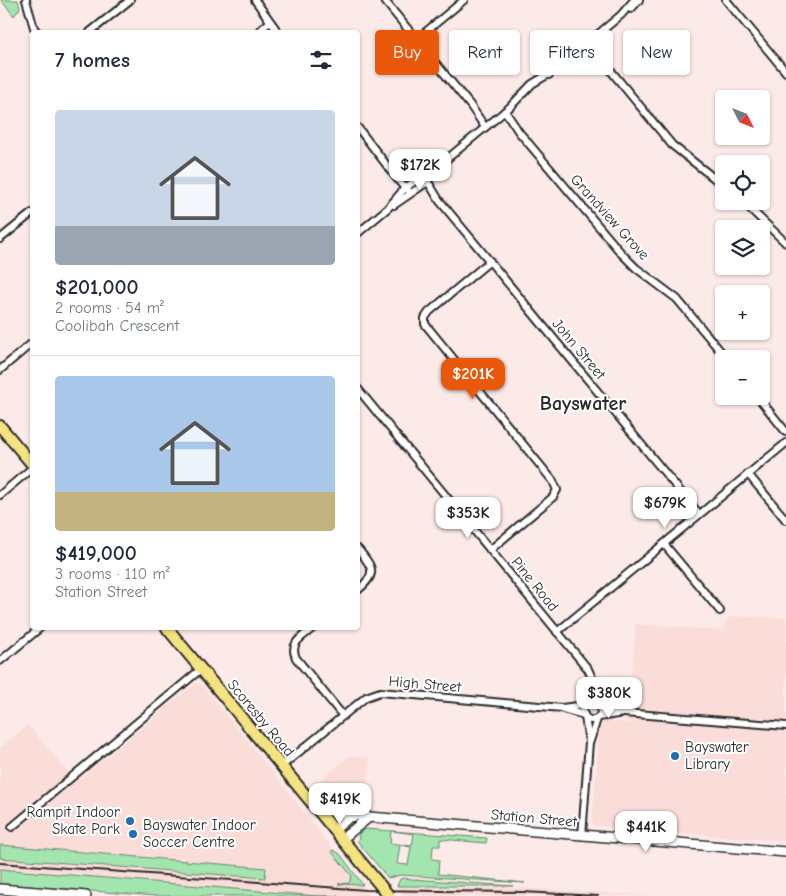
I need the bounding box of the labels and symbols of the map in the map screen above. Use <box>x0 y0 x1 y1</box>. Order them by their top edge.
north arrow <box>715 90 770 145</box>
pin: $172K <box>385 148 455 191</box>
street label: Grandview Grove <box>567 170 654 264</box>
street label: John Street <box>548 315 610 384</box>
pin: $201K <box>438 358 508 400</box>
district label: Bayswater <box>540 392 626 415</box>
pin: $679K <box>630 486 700 529</box>
pin: $353K <box>433 496 503 539</box>
street label: Pine Road <box>508 553 562 615</box>
street label: High Street <box>388 672 463 696</box>
street label: Scoresby Road <box>224 676 298 760</box>
pin: $380K <box>574 676 644 719</box>
place label: Bayswater Library <box>685 738 749 773</box>
marker: Bayswater Library <box>669 750 681 762</box>
pin: $419K <box>305 782 375 825</box>
place label: Rampit Indoor Skate Park <box>26 803 121 838</box>
street label: Station Street <box>490 805 579 831</box>
pin: $441K <box>611 810 681 853</box>
marker: Rampit Indoor Skate Park <box>124 815 136 827</box>
place label: Bayswater Indoor Soccer Centre <box>143 816 256 851</box>
marker: Bayswater Indoor Soccer Centre <box>127 828 139 840</box>

